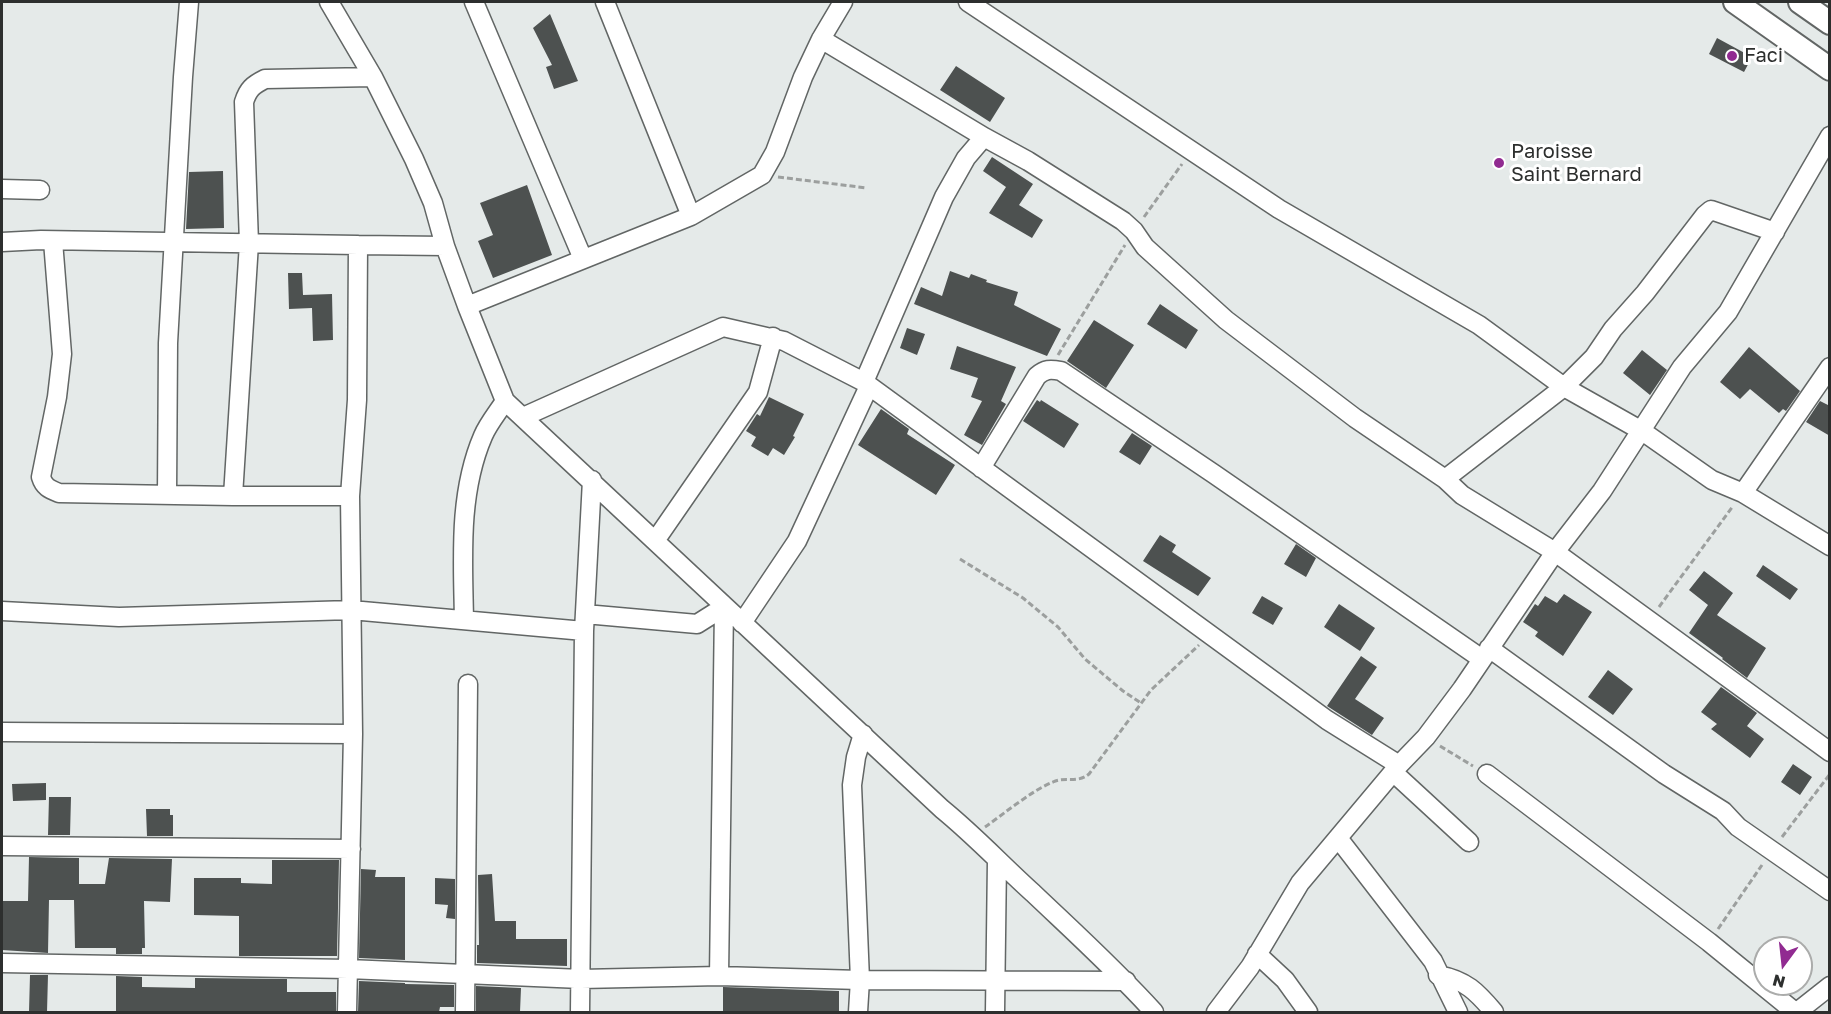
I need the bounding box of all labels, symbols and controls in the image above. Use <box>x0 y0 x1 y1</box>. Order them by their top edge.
place label: Faci <box>1744 44 1783 68</box>
marker: Faci <box>1725 49 1739 63</box>
place label: Paroisse Saint Bernard <box>1511 140 1642 187</box>
marker: Paroisse Saint Bernard <box>1492 156 1506 170</box>
north arrow <box>1753 936 1813 996</box>
text: N <box>1770 970 1787 993</box>

